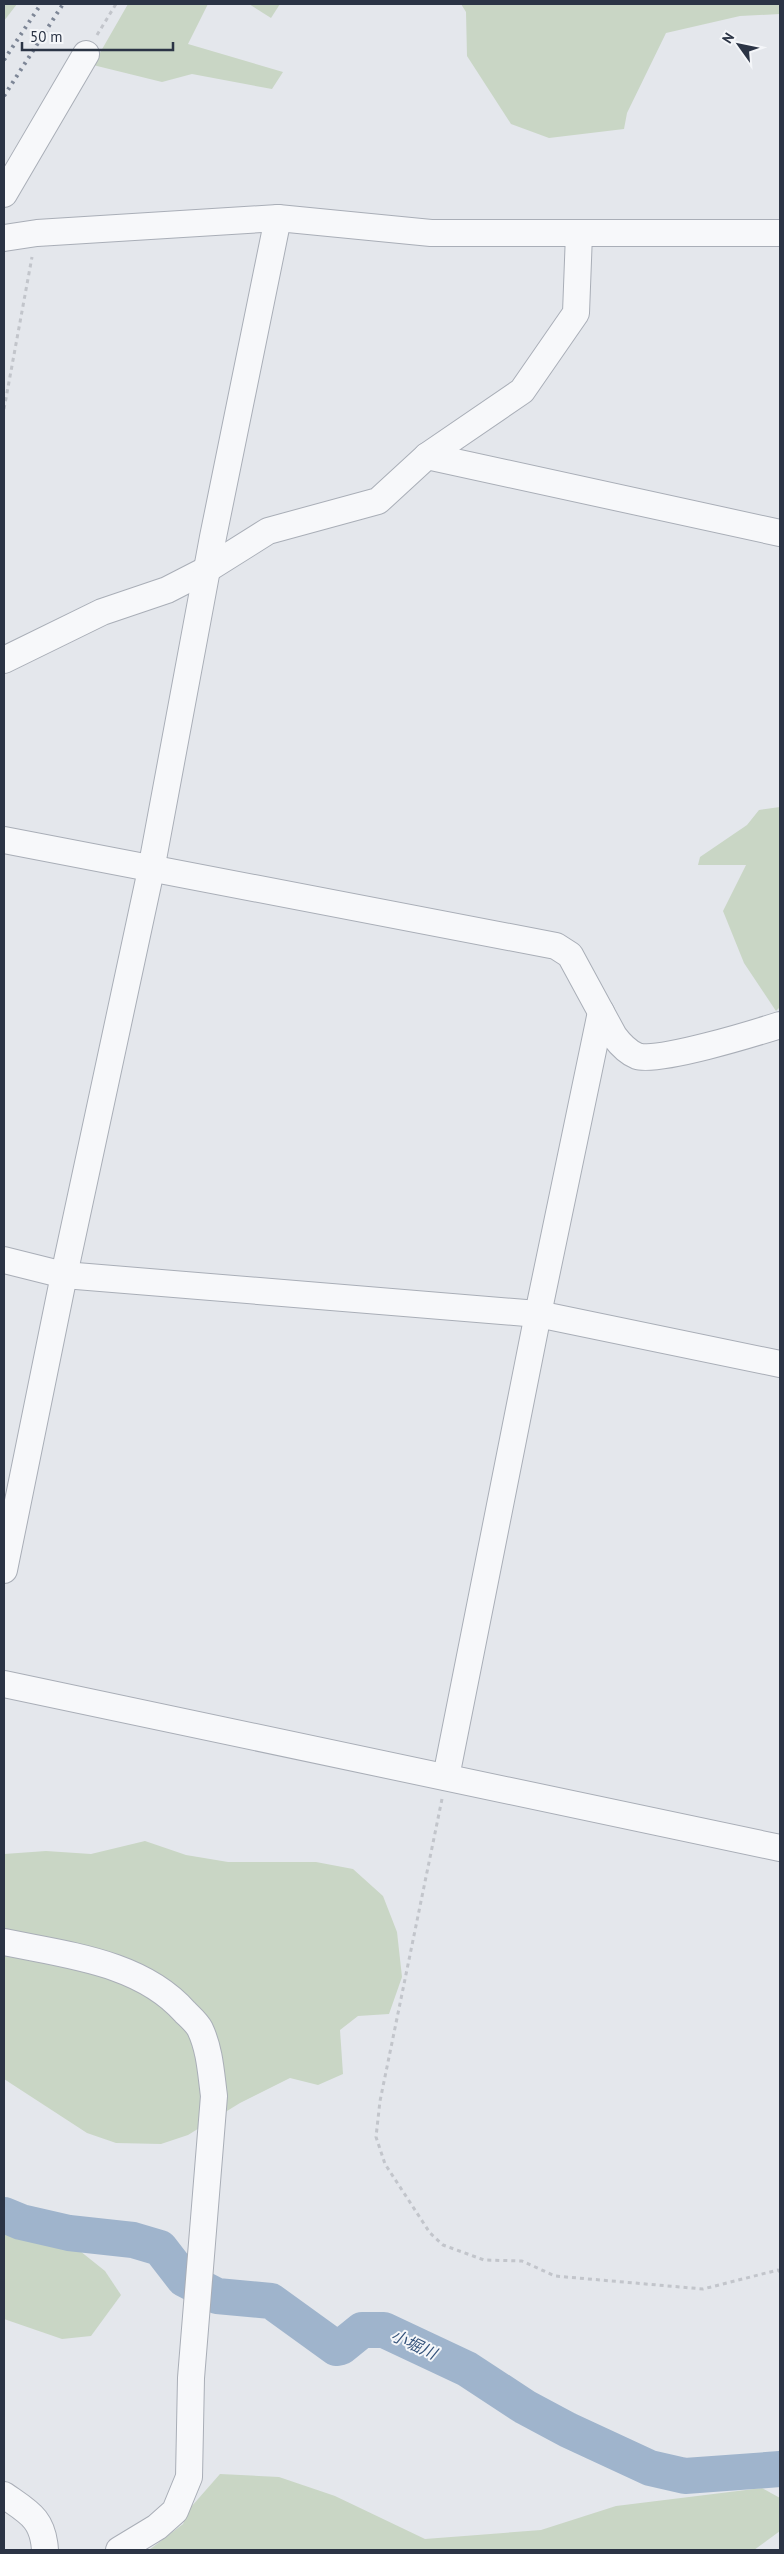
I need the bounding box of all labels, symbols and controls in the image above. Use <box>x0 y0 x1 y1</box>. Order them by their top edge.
scale bar <box>22 20 174 52</box>
north arrow <box>714 20 764 70</box>
text: 50 m <box>30 27 63 46</box>
text: N <box>718 29 738 47</box>
water label: 小堀川 <box>388 2325 442 2364</box>

